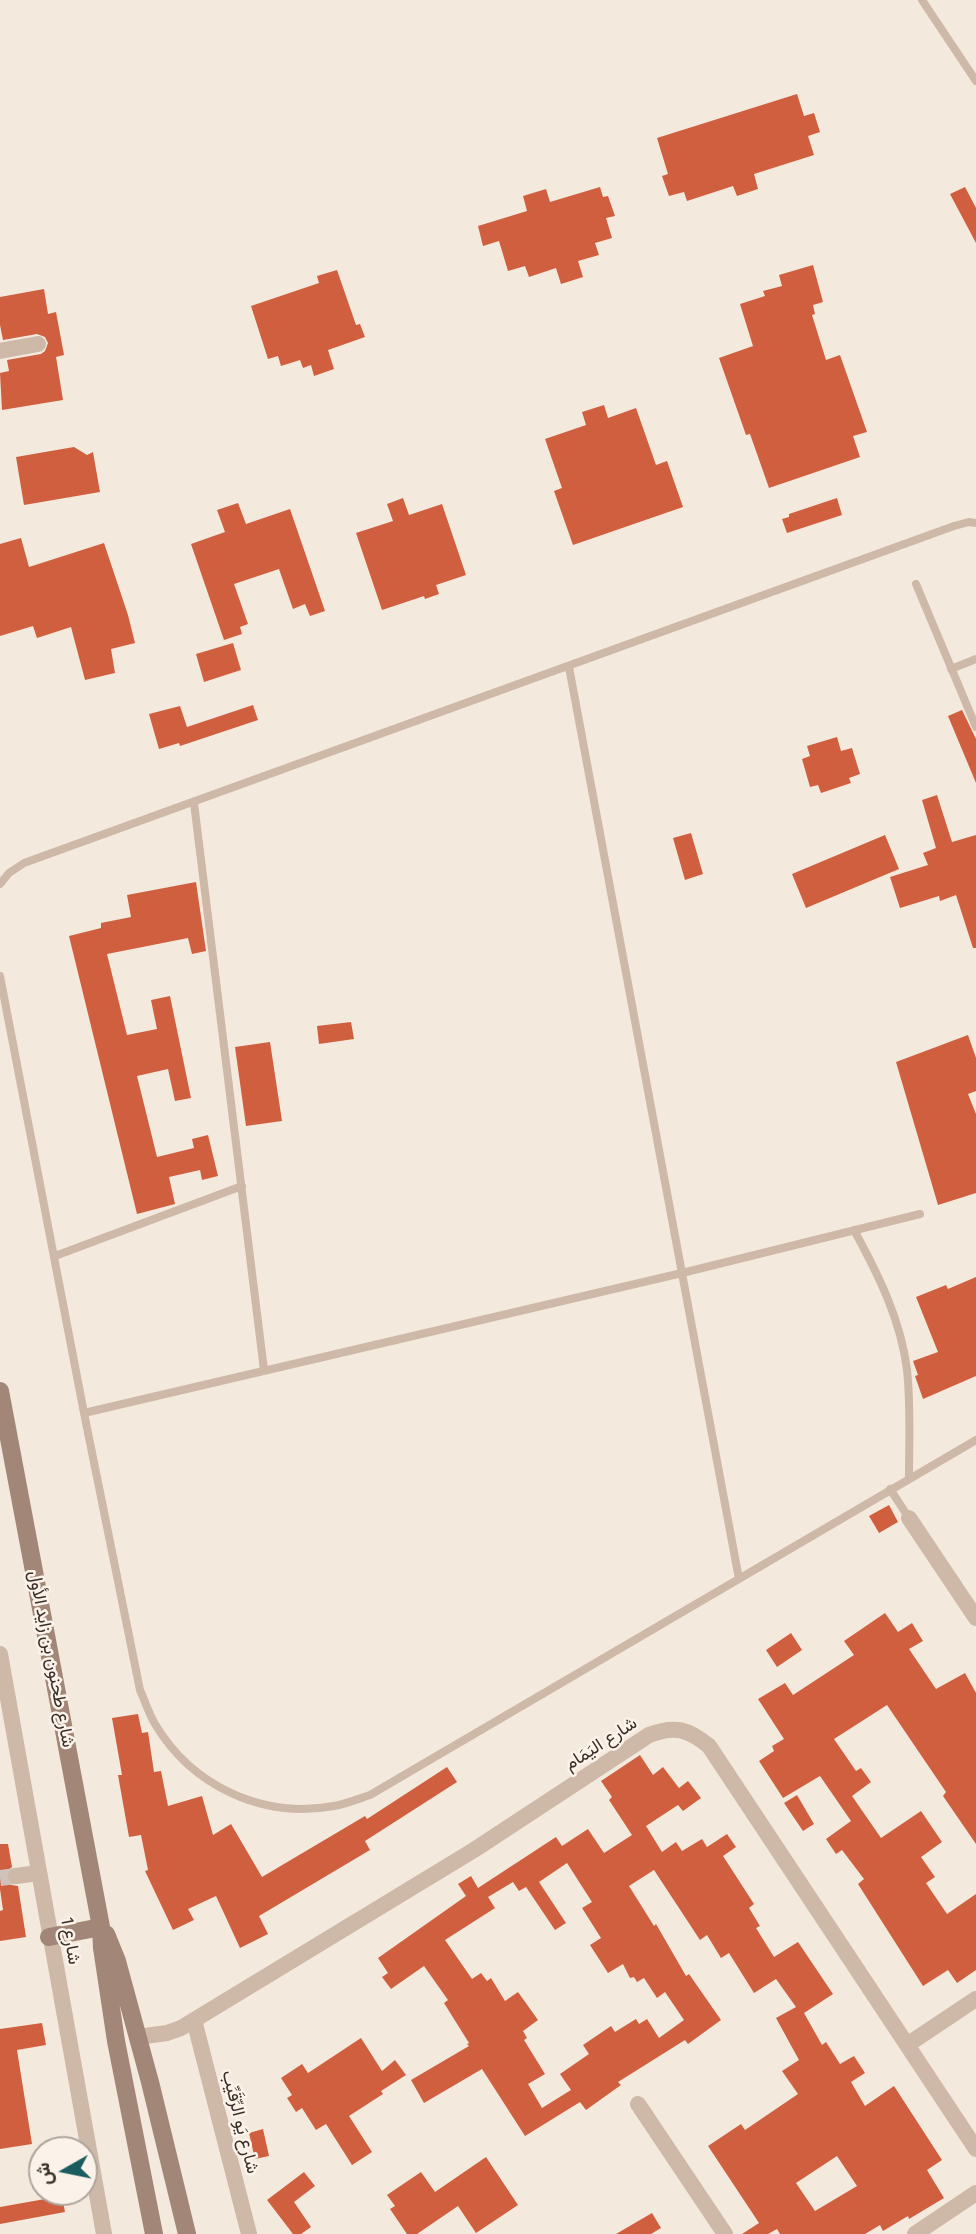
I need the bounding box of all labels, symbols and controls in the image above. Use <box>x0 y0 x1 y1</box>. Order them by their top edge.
street label: شارع طحنون بن زايد الأول <box>23 1569 79 1749</box>
street label: شارع اليَمَام <box>561 1713 641 1775</box>
street label: شارع 1 <box>55 1916 85 1966</box>
street label: شارع يَو الرِّقَيِّب <box>217 2068 263 2176</box>
north arrow <box>28 2136 98 2206</box>
text: ش <box>31 2161 57 2187</box>

